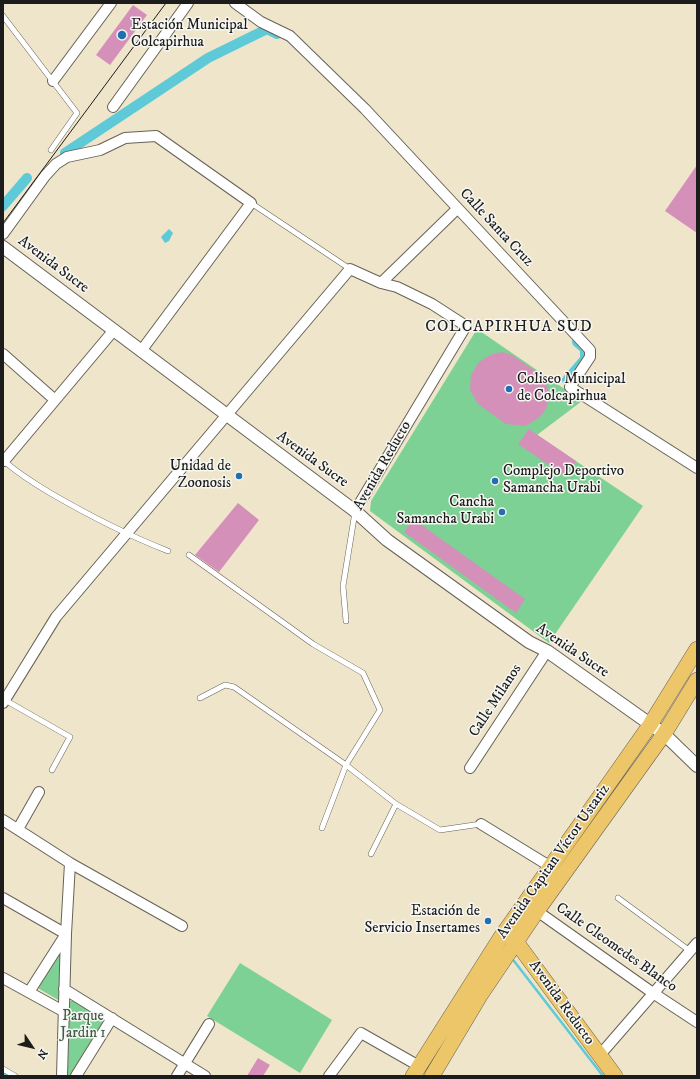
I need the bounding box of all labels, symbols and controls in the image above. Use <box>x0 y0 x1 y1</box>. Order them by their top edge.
place label: Estación Municipal Colcapirhua <box>131 17 248 52</box>
marker: Estación Municipal Colcapirhua <box>116 29 128 41</box>
street label: Calle Santa Cruz <box>455 185 537 271</box>
street label: Avenida Sucre <box>14 232 92 298</box>
district label: COLCAPIRHUA SUD <box>425 318 593 338</box>
place label: Coliseo Municipal de Colcapirhua <box>517 371 625 406</box>
marker: Coliseo Municipal de Colcapirhua <box>504 384 514 394</box>
street label: Avenida Reducto <box>350 418 416 514</box>
street label: Avenida Sucre <box>273 428 351 492</box>
place label: Unidad de Zoonosis <box>170 458 231 493</box>
place label: Complejo Deportivo Samancha Urabi <box>503 463 624 498</box>
marker: Unidad de Zoonosis <box>234 471 244 481</box>
marker: Complejo Deportivo Samancha Urabi <box>490 476 500 486</box>
place label: Cancha Samancha Urabi <box>396 494 494 529</box>
marker: Cancha Samancha Urabi <box>497 507 507 517</box>
street label: Avenida Sucre <box>532 620 612 682</box>
street label: Calle Milanos <box>466 661 526 741</box>
street label: Avenida Capitan Víctor Ustariz <box>494 781 614 943</box>
street label: Calle Cleomedes Blanco <box>552 899 680 997</box>
place label: Estación de Servicio Insertames <box>364 903 480 938</box>
marker: Estación de Servicio Insertames <box>483 916 493 926</box>
street label: Avenida Reducto <box>524 957 598 1049</box>
park label: Parque Jardin 1 <box>60 1008 106 1043</box>
north arrow <box>12 1027 52 1067</box>
text: N <box>34 1046 50 1062</box>

